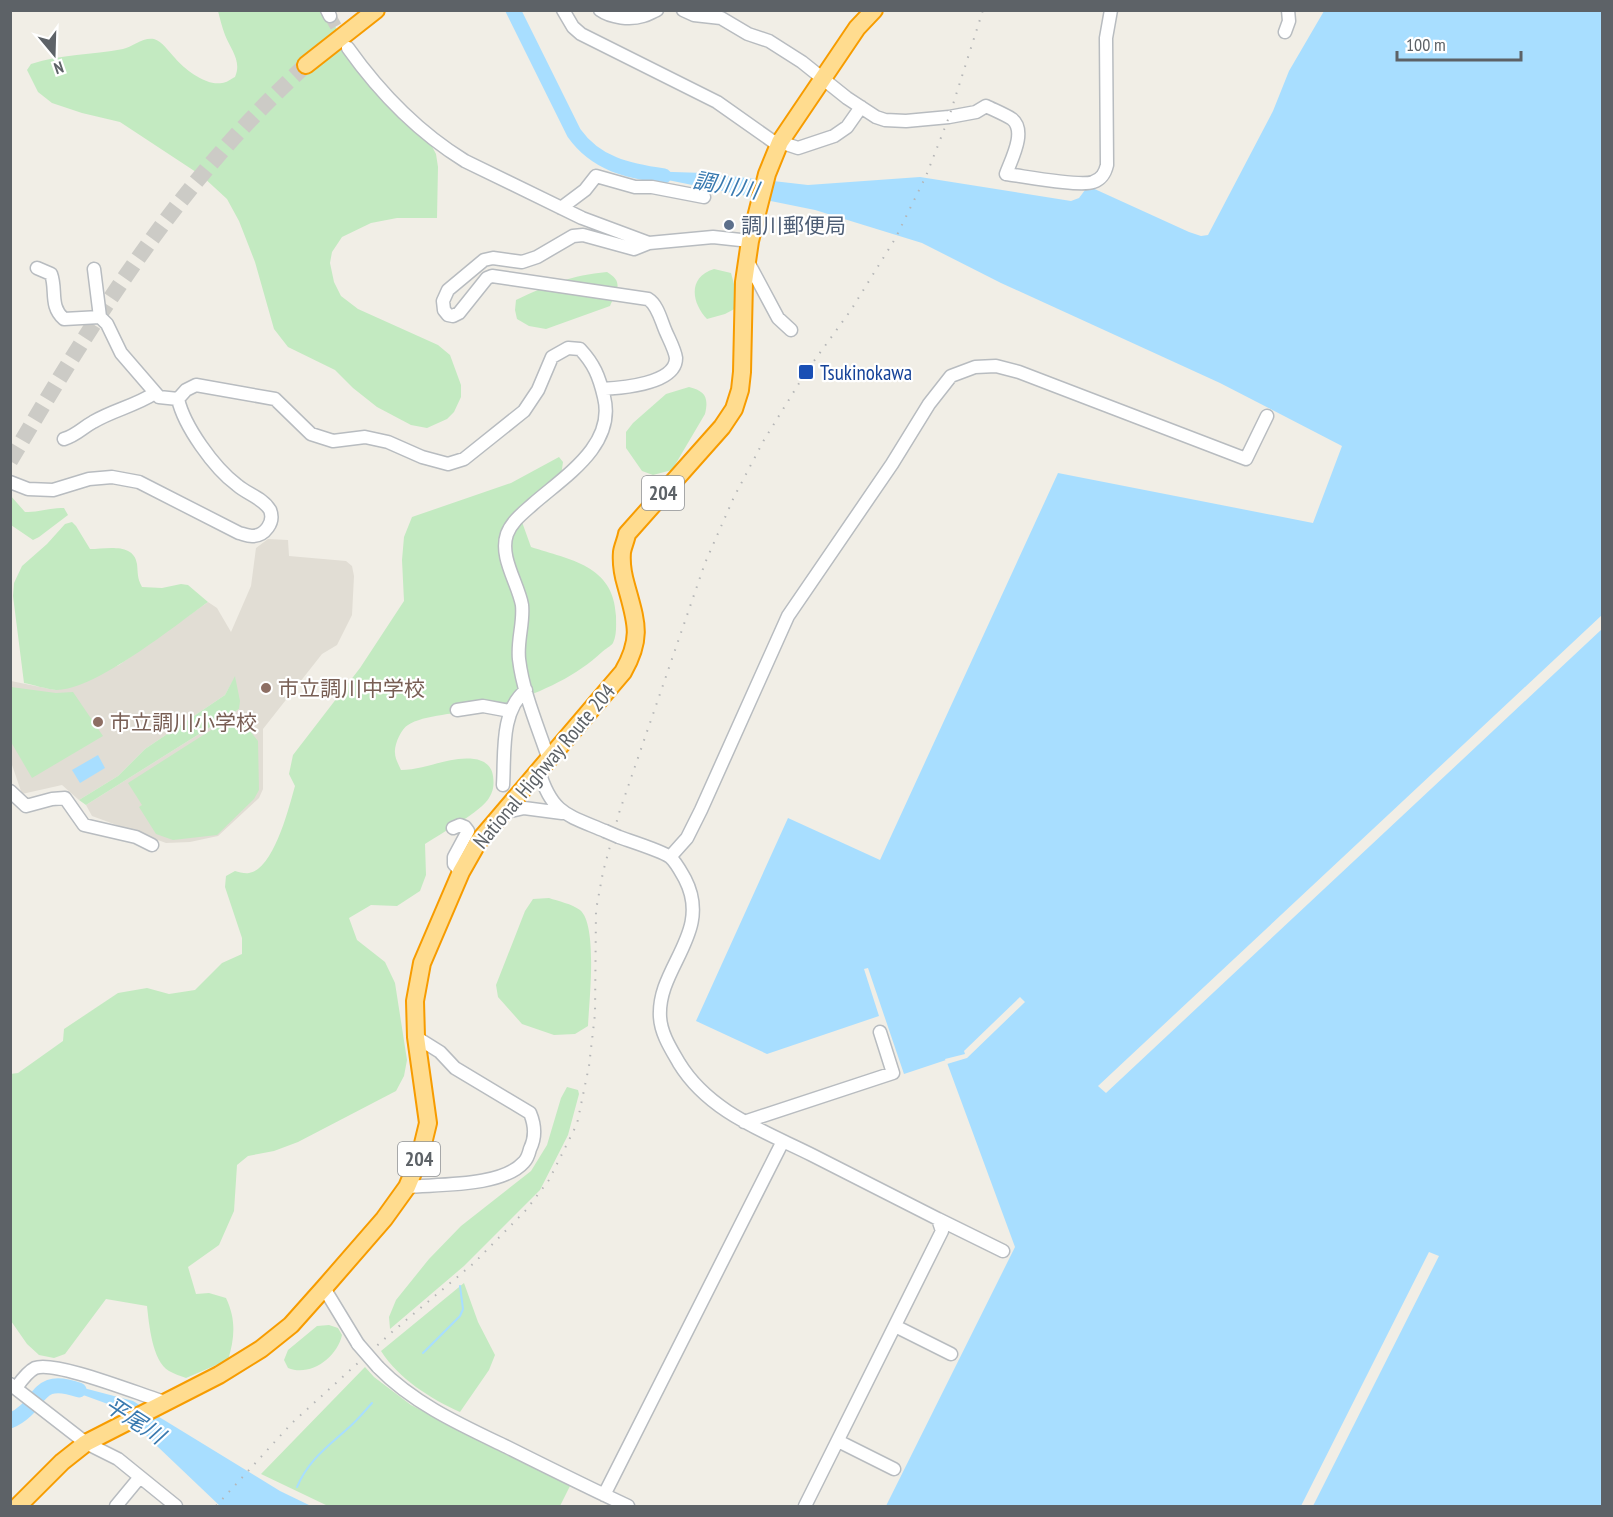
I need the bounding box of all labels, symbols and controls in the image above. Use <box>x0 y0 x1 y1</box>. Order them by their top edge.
north arrow <box>24 24 84 84</box>
scale bar <box>1397 24 1522 62</box>
text: 100 m <box>1406 33 1446 56</box>
text: N <box>52 57 66 79</box>
water label: 調川川 <box>691 165 763 205</box>
place label: 調川郵便局 <box>741 212 846 239</box>
marker: 調川郵便局 <box>722 218 736 232</box>
place label: Tsukinokawa <box>820 359 912 386</box>
marker: Tsukinokawa <box>797 363 815 381</box>
road number: 204 <box>642 476 684 510</box>
place label: 市立調川中学校 <box>278 675 425 702</box>
street label: National Highway Route 204 <box>467 678 621 854</box>
marker: 市立調川中学校 <box>259 681 273 695</box>
place label: 市立調川小学校 <box>110 709 257 736</box>
marker: 市立調川小学校 <box>91 715 105 729</box>
road number: 204 <box>398 1142 440 1176</box>
water label: 平尾川 <box>100 1390 172 1451</box>

